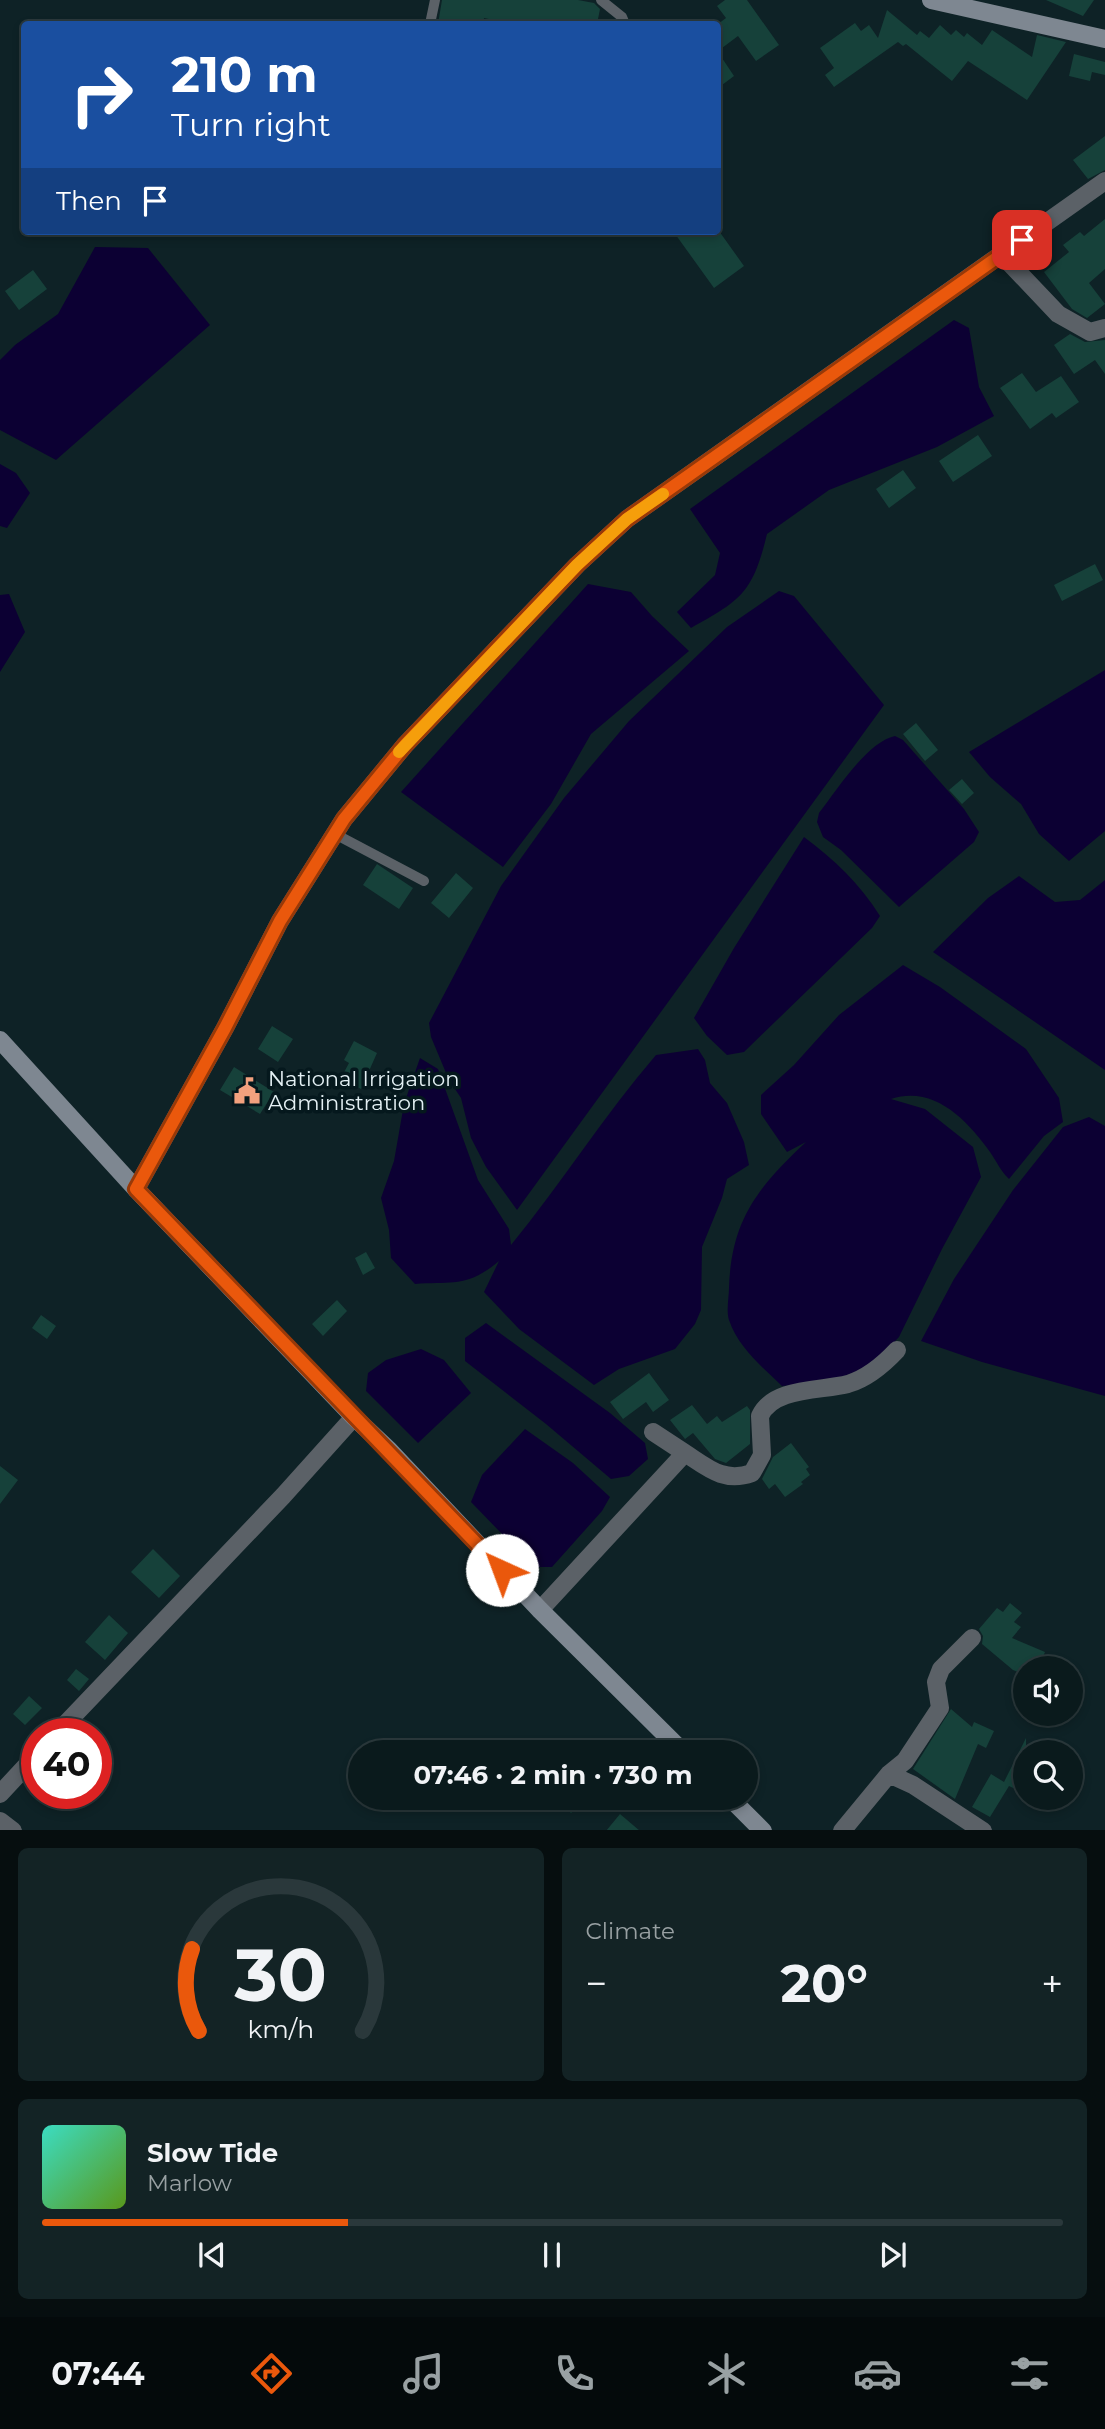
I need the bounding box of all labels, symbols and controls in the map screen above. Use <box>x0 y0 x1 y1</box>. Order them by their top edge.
text: 210 m <box>171 45 318 104</box>
icon: right <box>56 49 147 140</box>
text: Turn right <box>171 105 331 144</box>
icon: arrive <box>136 182 174 220</box>
text: Then <box>56 185 122 217</box>
pin <box>992 210 1052 270</box>
icon: arrive <box>1003 221 1041 259</box>
place label: National Irrigation Administration <box>268 1066 459 1115</box>
public building icon: National Irrigation Administration <box>232 1076 262 1106</box>
position arrow <box>465 1533 539 1607</box>
map controls <box>1013 1656 1083 1810</box>
button: sound <box>1013 1656 1083 1726</box>
speed limit sign: 40 <box>21 1718 112 1809</box>
button: search <box>1013 1740 1083 1810</box>
text: 07:46 · 2 min · 730 m <box>414 1759 692 1791</box>
text: Climate <box>586 1917 675 1945</box>
text: 30 <box>233 1931 327 2019</box>
text: 20° <box>780 1952 868 2015</box>
text: − <box>586 1960 607 2007</box>
text: + <box>1041 1960 1063 2007</box>
text: km/h <box>247 2013 314 2043</box>
text: Slow Tide <box>147 2137 278 2169</box>
text: Marlow <box>147 2169 232 2197</box>
icon: previous <box>193 2236 231 2274</box>
icon: pause <box>533 2236 571 2274</box>
icon: next <box>874 2236 912 2274</box>
icon: directions <box>247 2349 296 2398</box>
icon: music <box>399 2349 448 2398</box>
icon: phone <box>550 2349 599 2398</box>
icon: climate <box>702 2349 751 2398</box>
icon: car <box>853 2349 902 2398</box>
icon: filters <box>1005 2349 1054 2398</box>
text: 07:44 <box>51 2354 145 2393</box>

